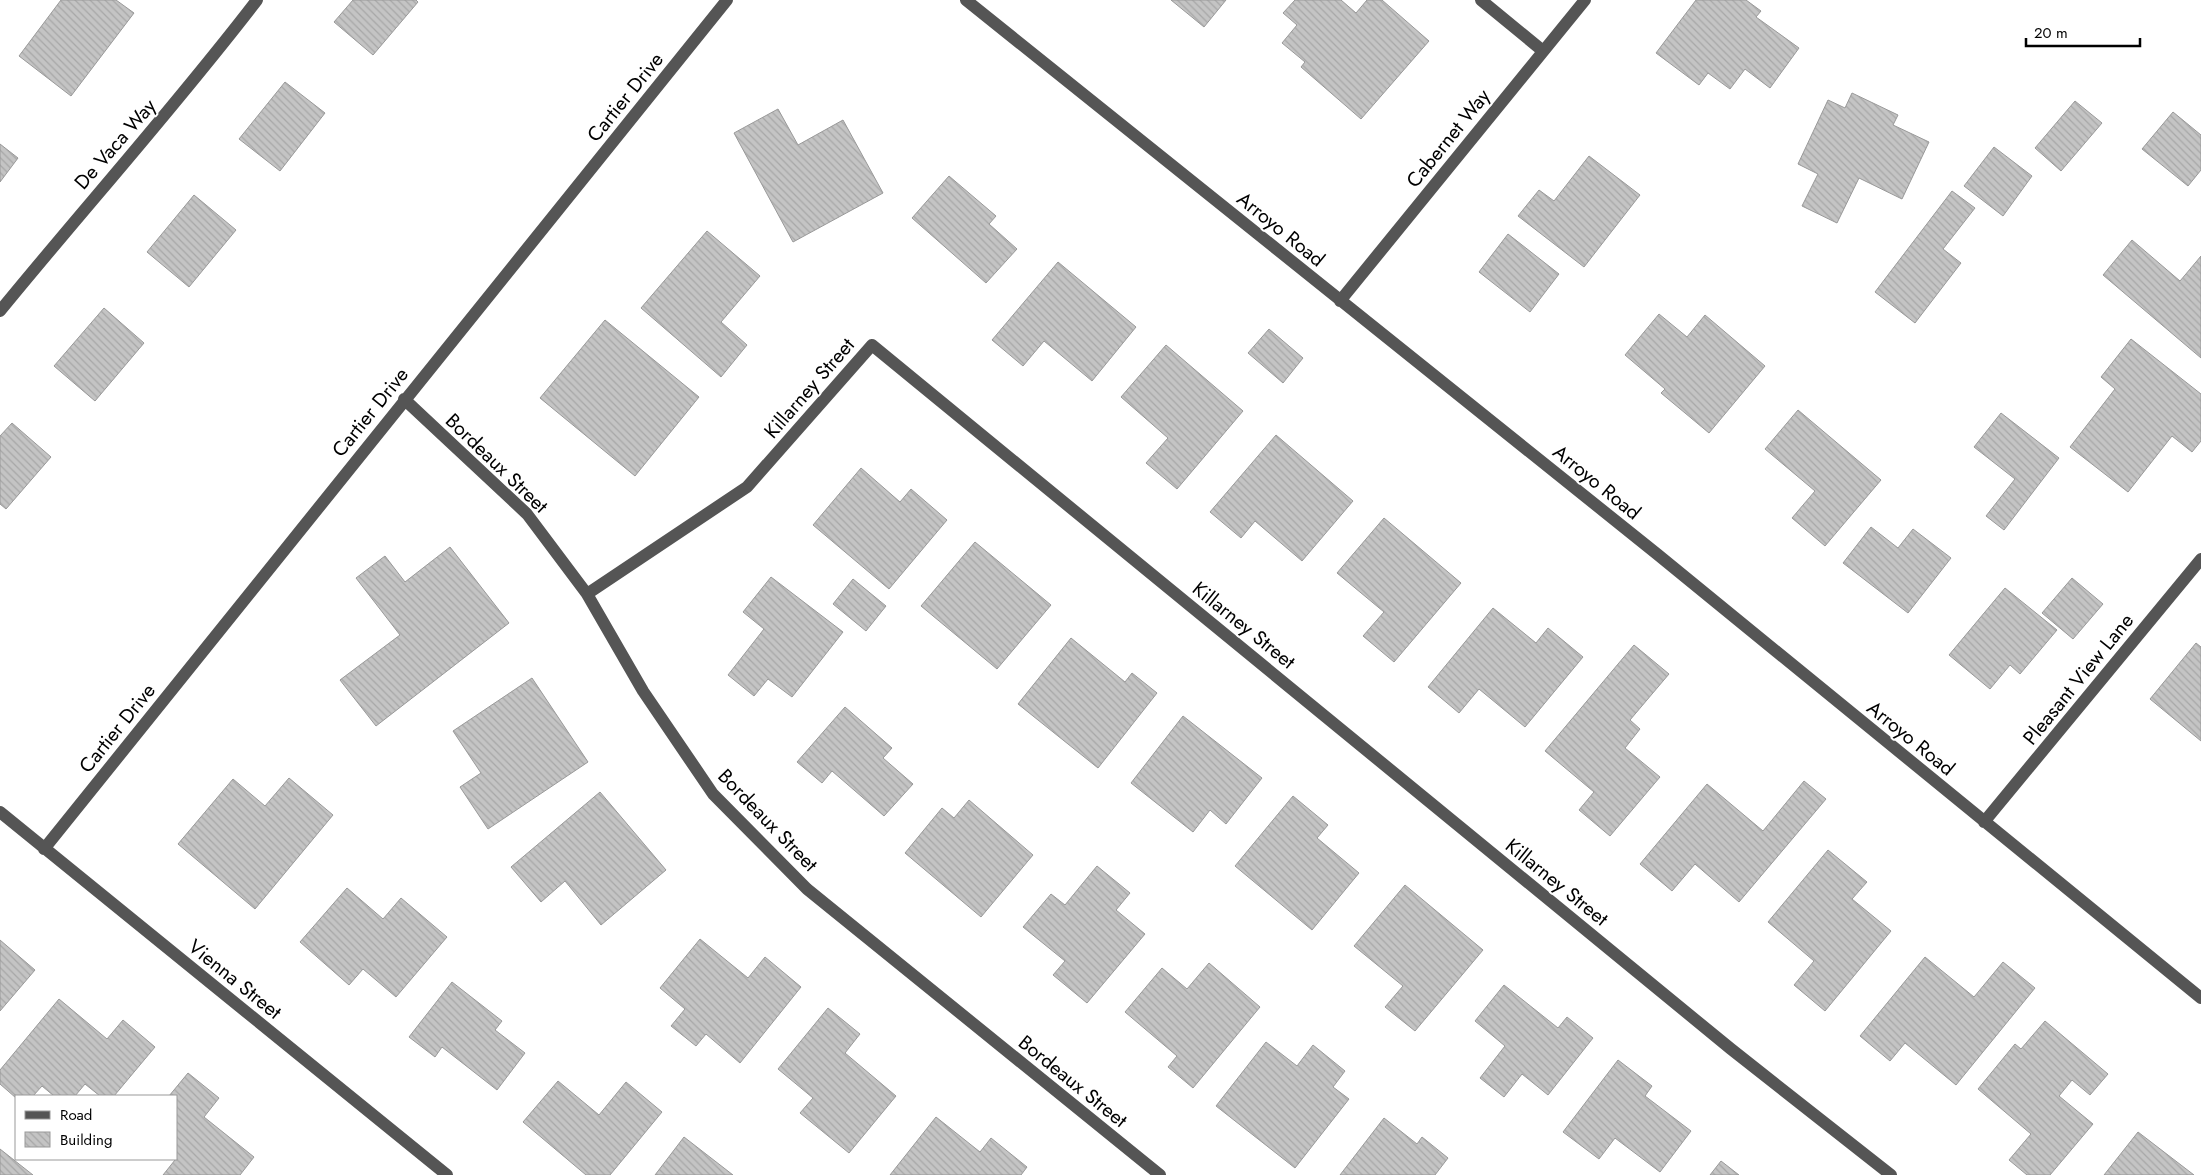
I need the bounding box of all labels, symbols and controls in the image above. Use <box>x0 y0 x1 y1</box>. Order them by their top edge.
scale bar <box>2026 15 2140 47</box>
text: 20 m <box>2034 22 2068 44</box>
street label: Cartier Drive <box>580 46 671 148</box>
street label: Cabernet Way <box>1399 83 1497 194</box>
street label: De Vaca Way <box>68 92 163 196</box>
street label: Arroyo Road <box>1230 185 1331 274</box>
street label: Killarney Street <box>757 331 862 445</box>
street label: Cartier Drive <box>325 361 416 463</box>
street label: Bordeaux Street <box>439 407 555 520</box>
street label: Arroyo Road <box>1546 438 1647 527</box>
street label: Killarney Street <box>1186 575 1302 676</box>
street label: Pleasant View Lane <box>2016 607 2141 751</box>
street label: Cartier Drive <box>72 677 163 779</box>
street label: Arroyo Road <box>1860 694 1961 783</box>
street label: Bordeaux Street <box>711 762 824 878</box>
street label: Killarney Street <box>1499 832 1615 933</box>
street label: Vienna Street <box>182 933 288 1026</box>
street label: Bordeaux Street <box>1012 1028 1134 1135</box>
legend <box>15 1095 178 1160</box>
text: Road <box>60 1104 92 1126</box>
text: Building <box>60 1129 112 1151</box>

